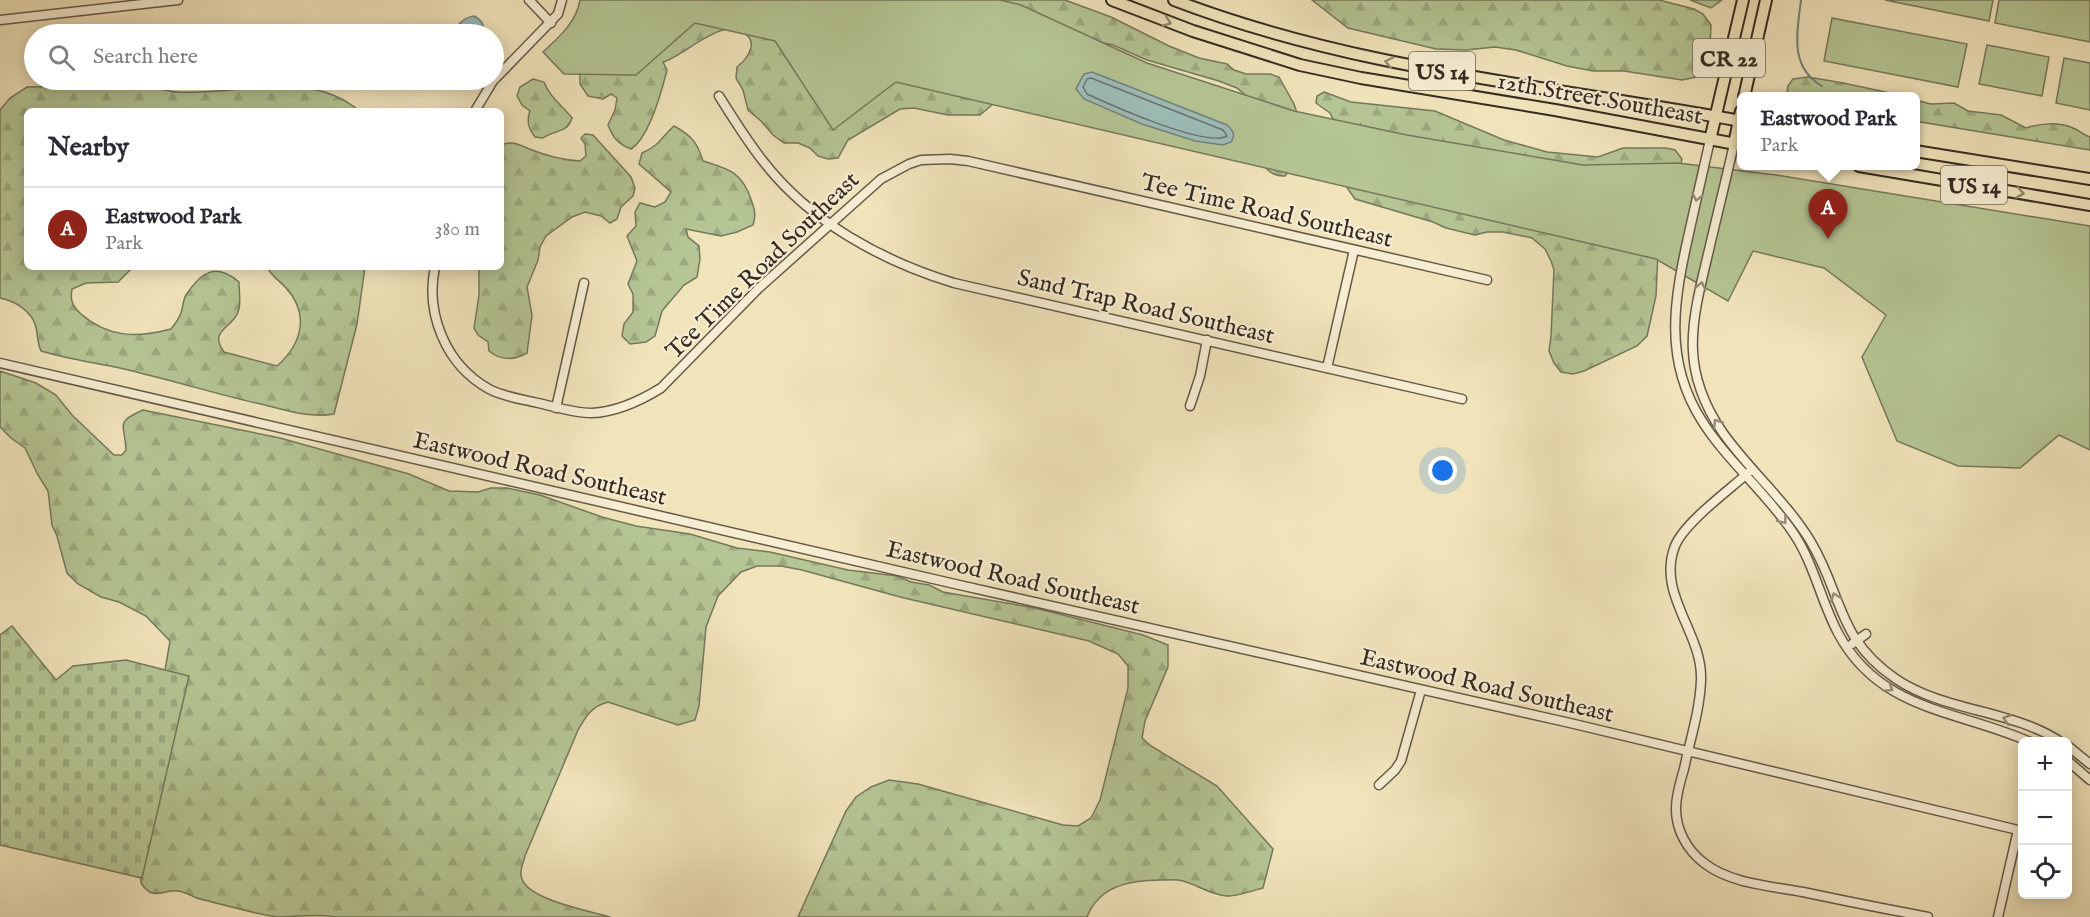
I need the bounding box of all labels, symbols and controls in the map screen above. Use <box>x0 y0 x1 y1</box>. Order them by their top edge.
one-way arrow <box>1161 14 1171 27</box>
search box <box>24 24 504 90</box>
road number: CR 22 <box>1693 39 1765 77</box>
icon: search <box>45 41 78 74</box>
text: Search here <box>93 43 198 71</box>
road number: US 14 <box>1409 52 1475 90</box>
one-way arrow <box>1384 56 1394 69</box>
street label: 12th Street Southeast <box>1495 66 1705 133</box>
popup <box>1737 92 1920 170</box>
text: Eastwood Park <box>1760 105 1897 133</box>
text: Nearby <box>48 131 129 164</box>
text: Park <box>1760 133 1798 158</box>
street label: Tee Time Road Southeast <box>660 166 866 367</box>
road number: US 14 <box>1941 166 2007 204</box>
street label: Tee Time Road Southeast <box>1138 167 1396 256</box>
one-way arrow <box>2015 186 2025 199</box>
pin: A <box>1808 190 1848 239</box>
one-way arrow <box>1691 191 1704 201</box>
text: Eastwood Park <box>105 203 241 231</box>
text: A <box>61 217 74 242</box>
text: 380 m <box>435 217 480 242</box>
text: Park <box>105 231 143 256</box>
street label: Sand Trap Road Southeast <box>1014 263 1277 352</box>
one-way arrow <box>1693 281 1706 291</box>
one-way arrow <box>1713 419 1724 430</box>
street label: Eastwood Road Southeast <box>410 425 669 514</box>
your location <box>1428 456 1457 485</box>
one-way arrow <box>1776 514 1787 525</box>
street label: Eastwood Road Southeast <box>883 534 1142 623</box>
one-way arrow <box>1829 593 1842 603</box>
street label: Eastwood Road Southeast <box>1357 642 1616 731</box>
one-way arrow <box>1882 681 1893 692</box>
one-way arrow <box>2002 714 2013 726</box>
map controls <box>2018 737 2072 899</box>
button: + <box>2018 737 2072 791</box>
button: − <box>2018 791 2072 845</box>
button: locate <box>2018 845 2072 899</box>

